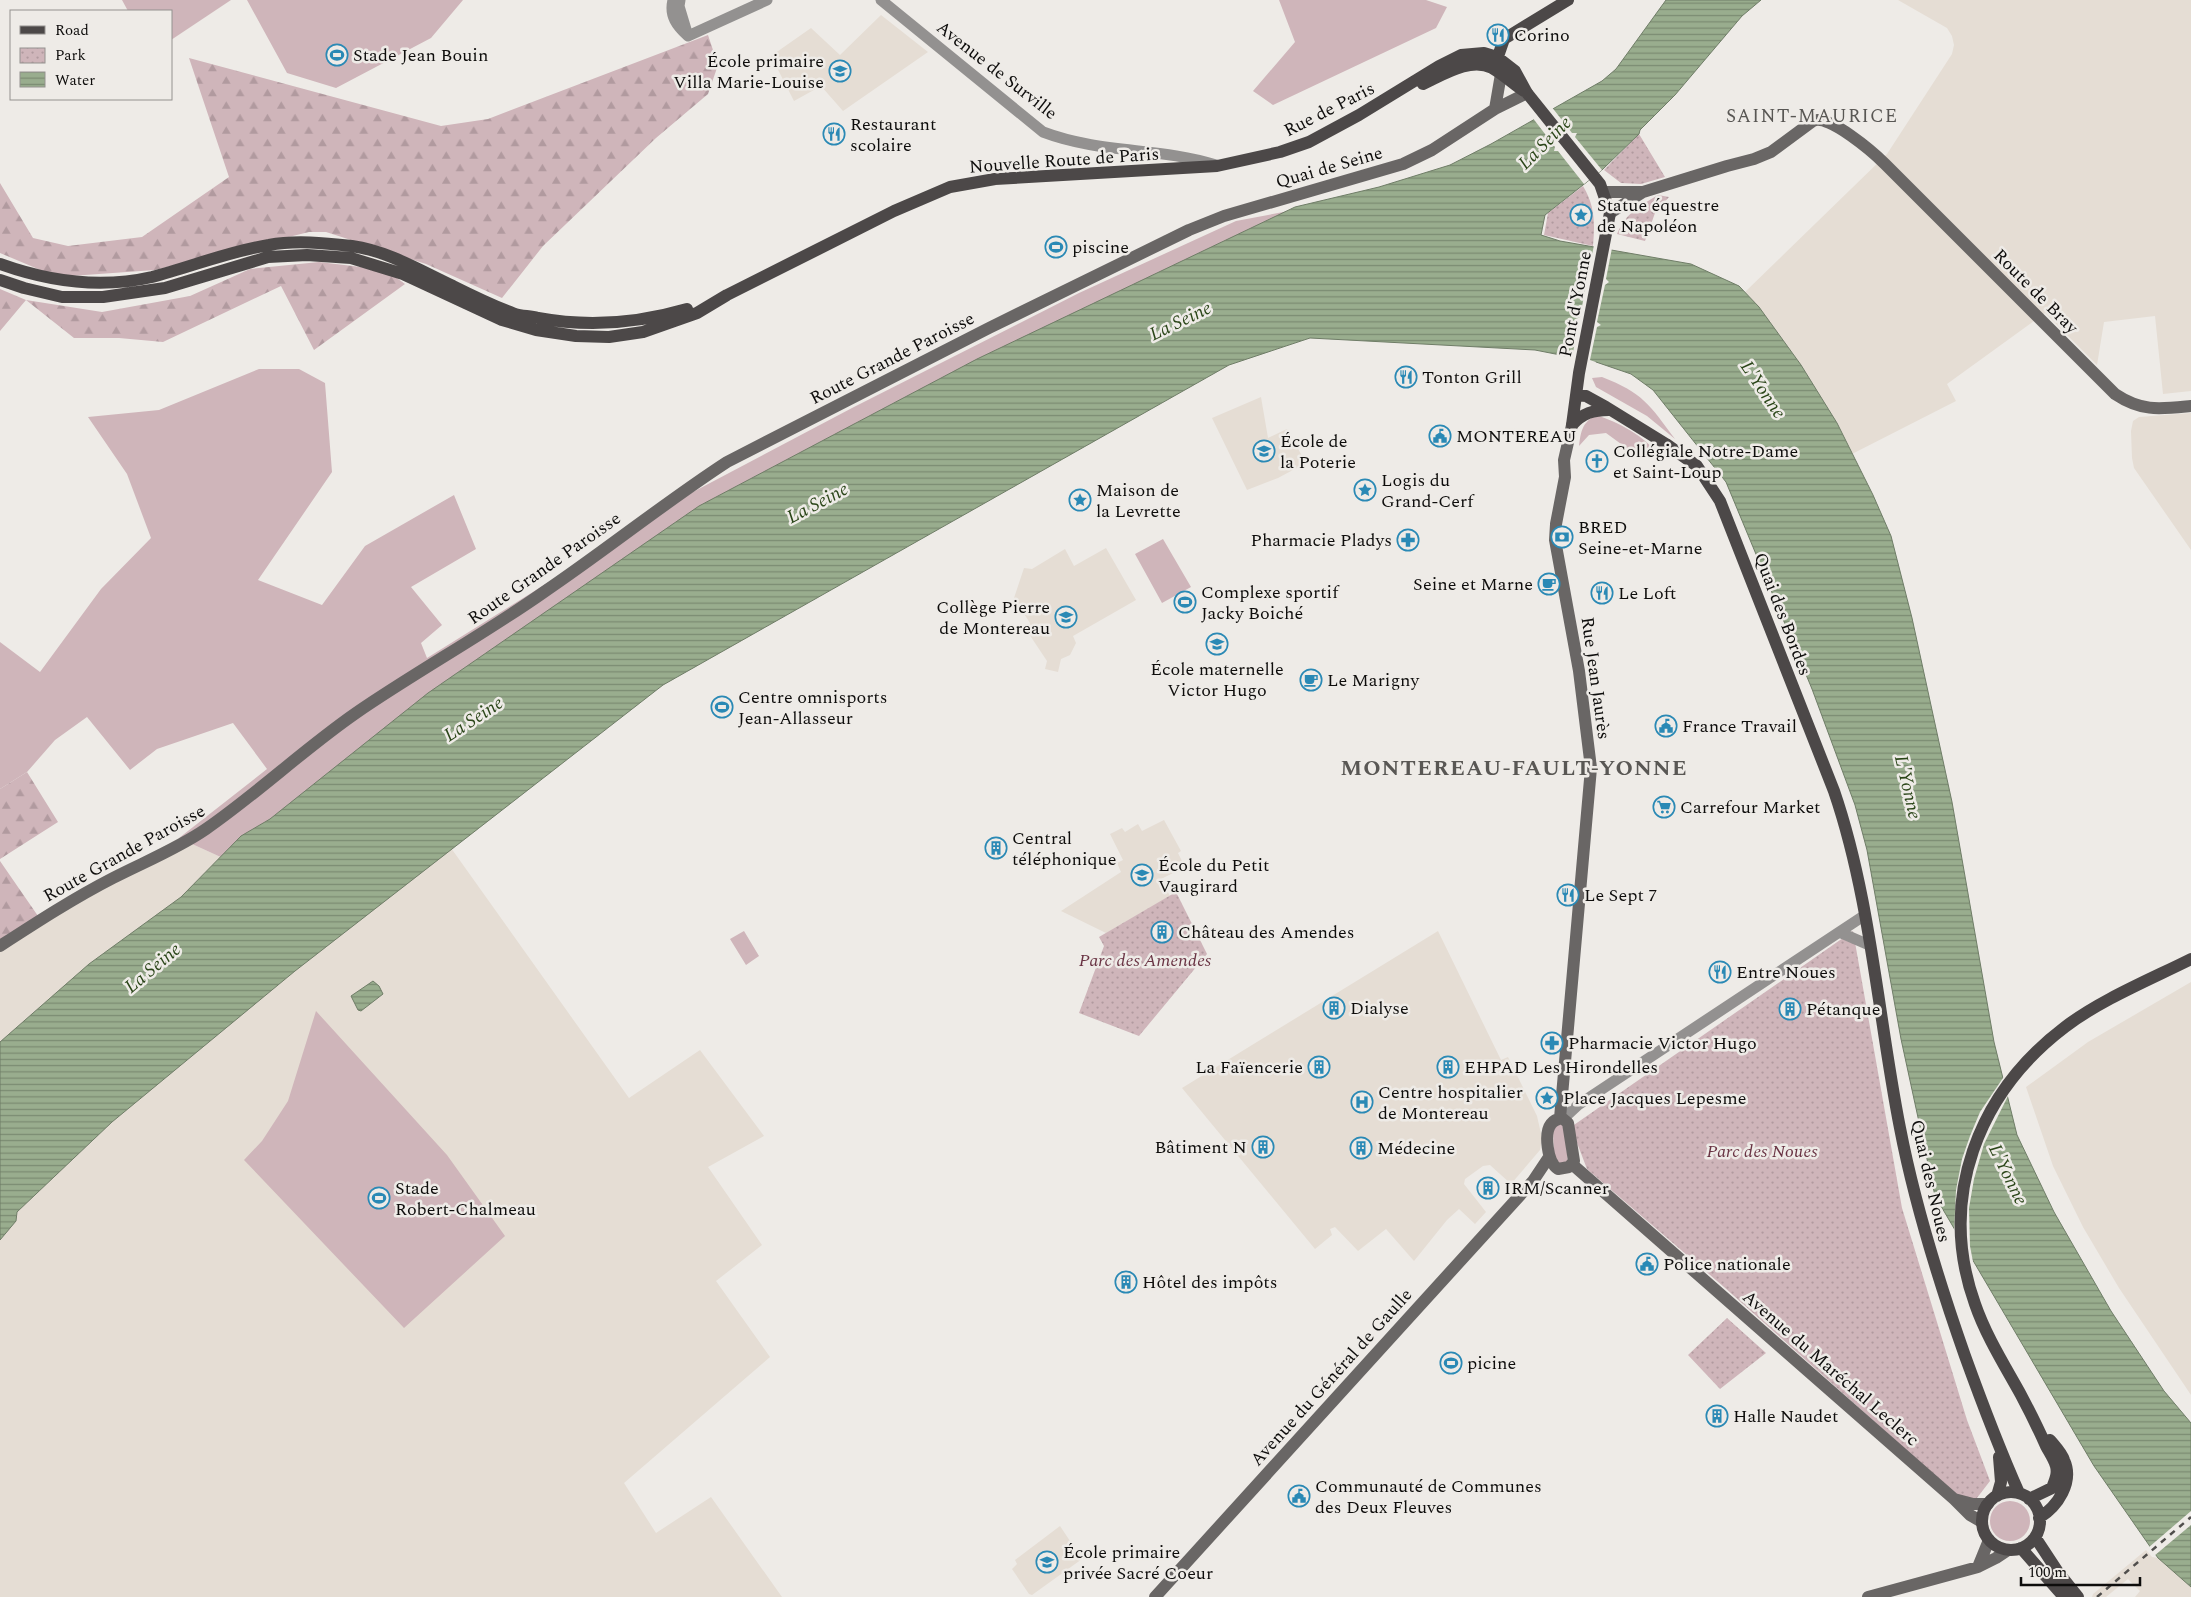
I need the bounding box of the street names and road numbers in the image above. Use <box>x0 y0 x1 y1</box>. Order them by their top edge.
street label: Avenue de Surville <box>930 14 1063 126</box>
street label: Rue de Paris <box>1279 75 1379 144</box>
street label: Quai de Seine <box>1272 139 1386 196</box>
street label: Nouvelle Route de Paris <box>968 140 1160 181</box>
street label: Route de Bray <box>1987 243 2085 341</box>
street label: Pont d'Yonne <box>1552 249 1599 360</box>
street label: Route Grande Paroisse <box>805 305 979 412</box>
street label: Route Grande Paroisse <box>462 505 626 632</box>
street label: Quai des Bordes <box>1747 549 1818 680</box>
street label: Rue Jean Jaurès <box>1574 615 1617 741</box>
street label: Route Grande Paroisse <box>38 798 210 909</box>
street label: Quai des Noues <box>1903 1117 1958 1245</box>
street label: Avenue du Général de Gaulle <box>1244 1282 1419 1472</box>
street label: Avenue du Maréchal Leclerc <box>1736 1284 1925 1453</box>

